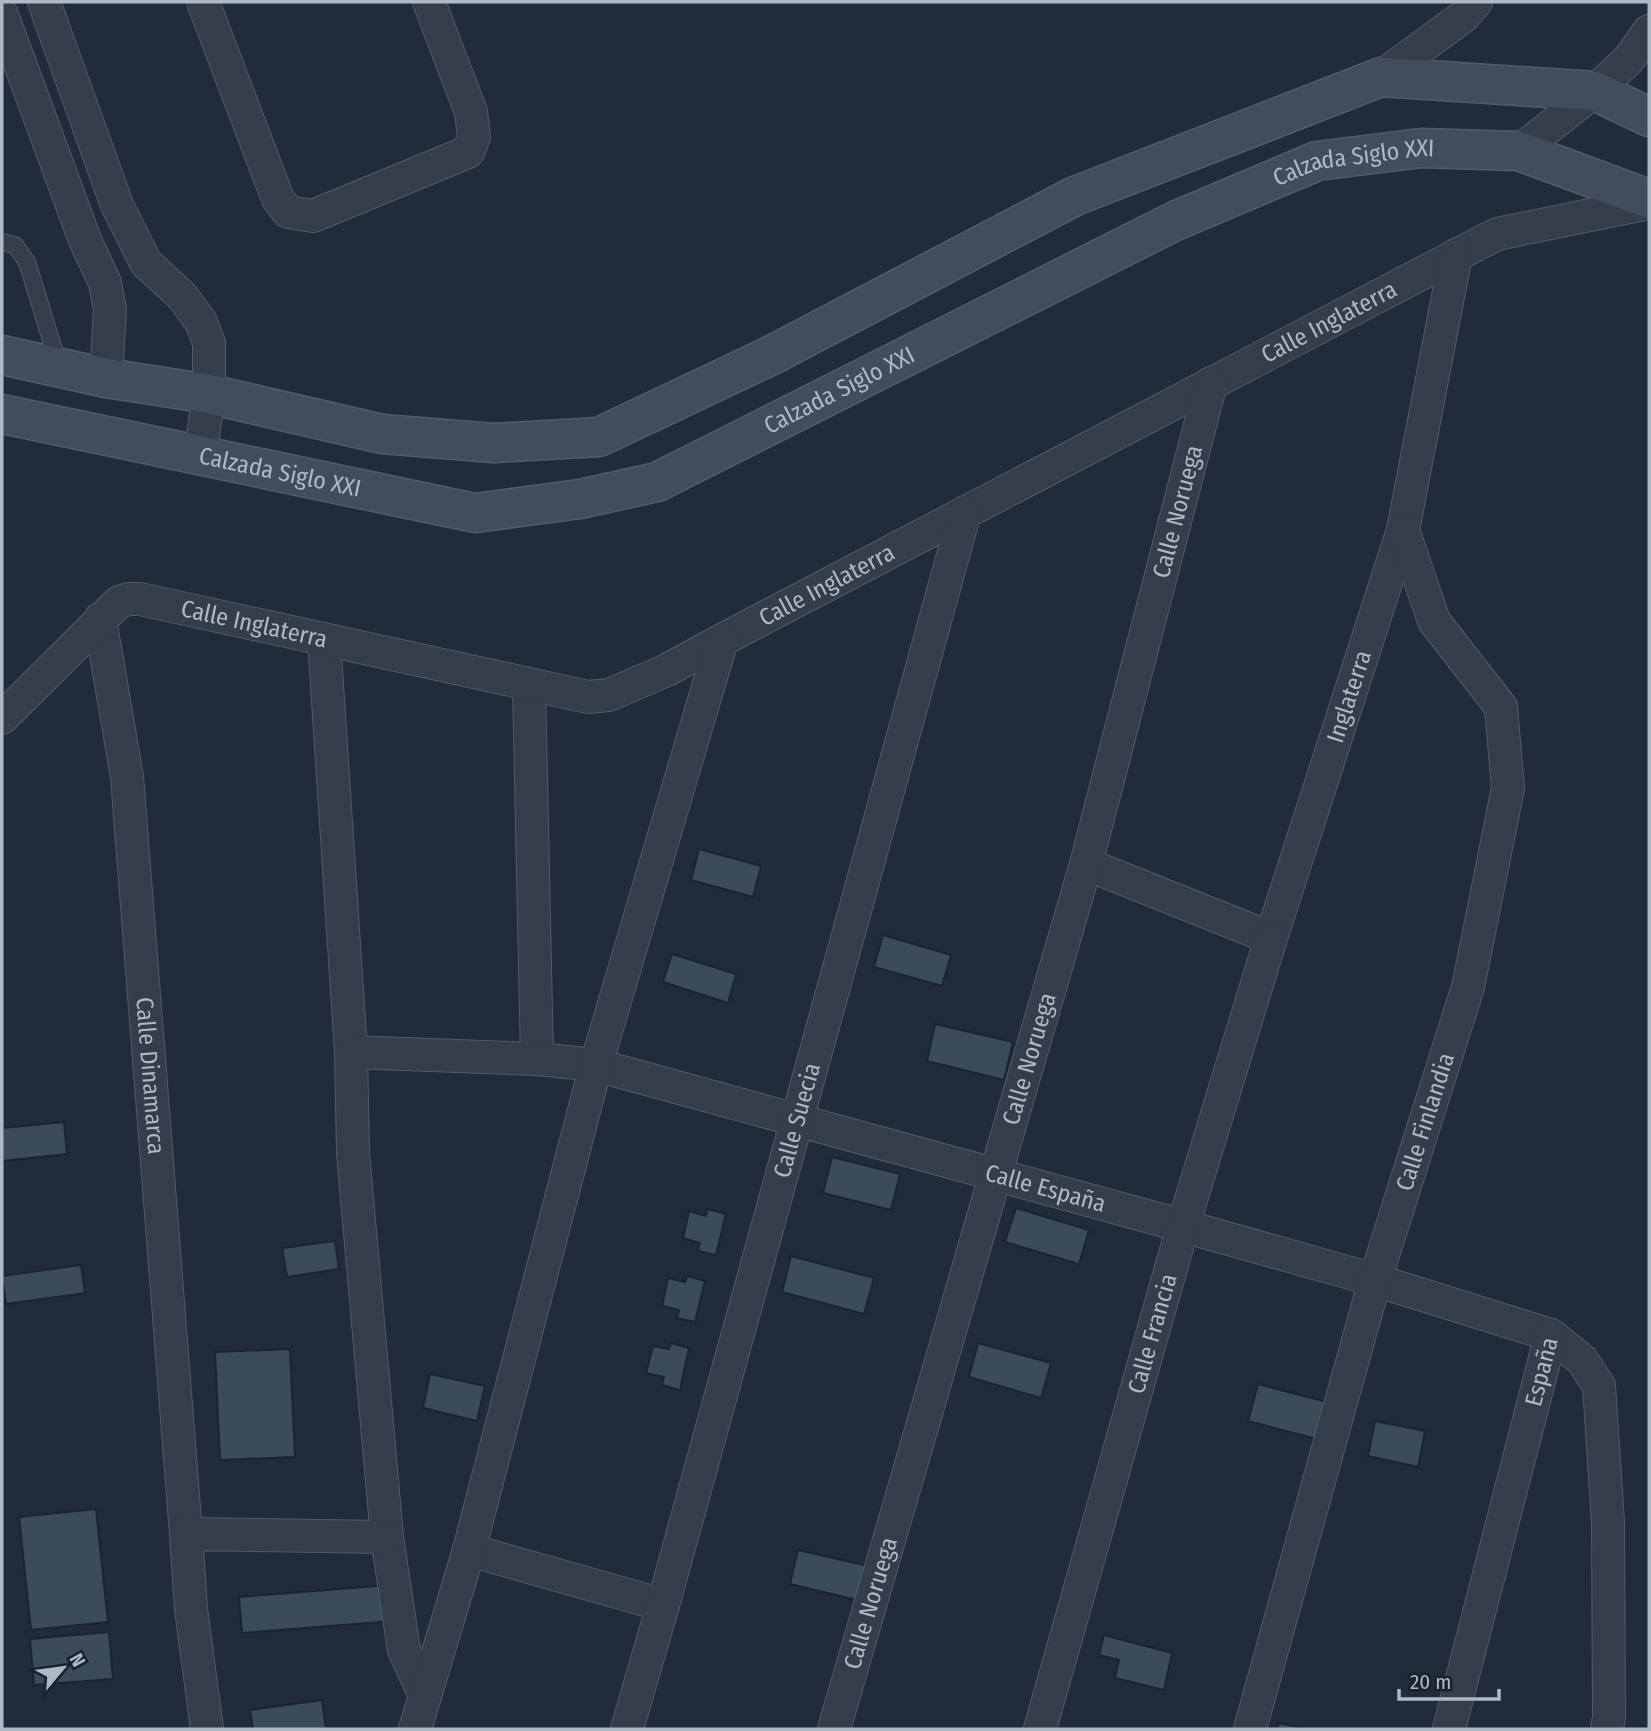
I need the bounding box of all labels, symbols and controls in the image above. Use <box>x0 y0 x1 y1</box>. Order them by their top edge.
street label: Calzada Siglo XXI <box>1269 134 1435 192</box>
street label: Calle Inglaterra <box>1257 275 1402 369</box>
street label: Calzada Siglo XXI <box>759 341 919 440</box>
street label: Calzada Siglo XXI <box>196 442 363 503</box>
street label: Calle Noruega <box>1147 442 1208 581</box>
street label: Calle Inglaterra <box>754 538 899 632</box>
street label: Calle Inglaterra <box>178 594 330 654</box>
street label: Inglaterra <box>1321 647 1377 746</box>
street label: Calle Noruega <box>997 990 1062 1128</box>
street label: Calle Dinamarca <box>130 996 170 1156</box>
street label: Calle Finlandia <box>1390 1049 1460 1194</box>
street label: Calle Suecia <box>768 1060 826 1181</box>
street label: Calle España <box>982 1158 1109 1218</box>
street label: Calle Francia <box>1122 1270 1183 1397</box>
street label: España <box>1519 1334 1564 1409</box>
street label: Calle Noruega <box>838 1534 903 1673</box>
north arrow <box>28 1633 98 1703</box>
text: N <box>65 1649 90 1671</box>
scale bar <box>1399 1658 1499 1702</box>
text: 20 m <box>1410 1669 1451 1695</box>

